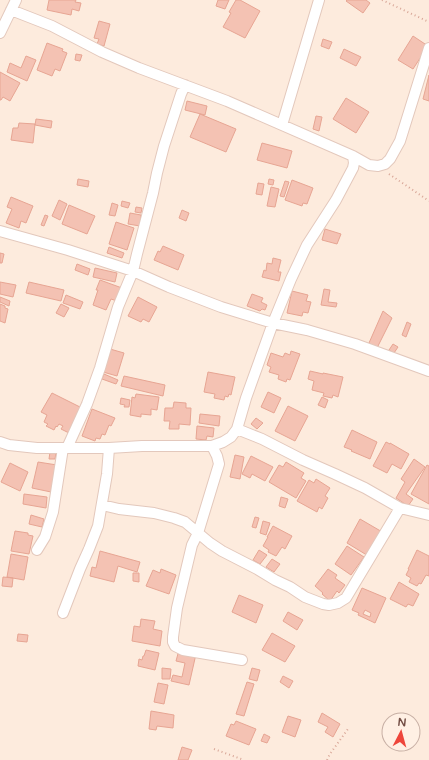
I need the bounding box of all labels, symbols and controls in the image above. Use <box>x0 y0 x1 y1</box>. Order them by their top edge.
north arrow <box>381 712 421 752</box>
text: N <box>397 716 407 729</box>

